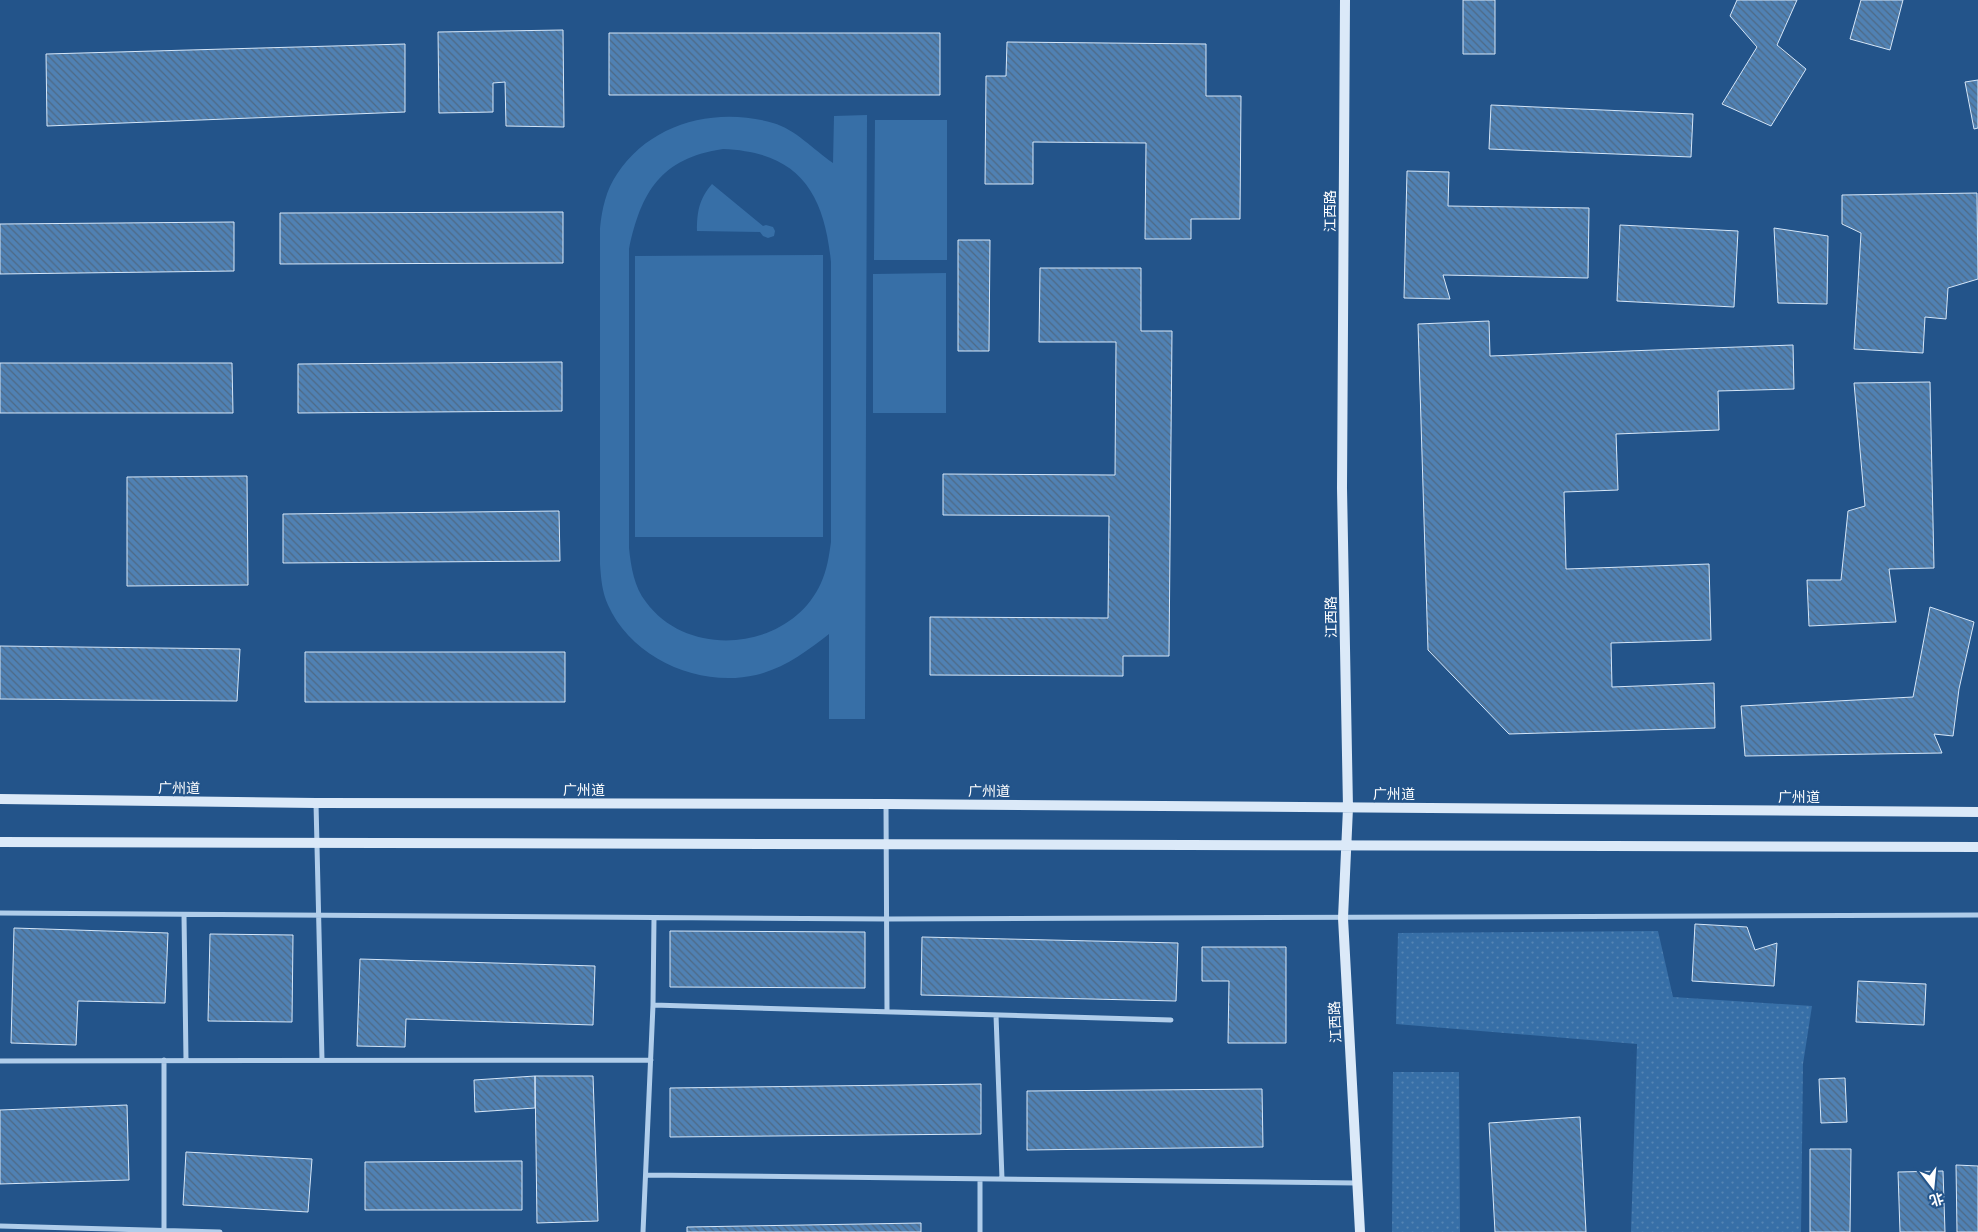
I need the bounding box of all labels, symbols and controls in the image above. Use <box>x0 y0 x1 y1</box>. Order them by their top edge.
street label: 江西路 <box>1322 190 1338 232</box>
street label: 江西路 <box>1323 596 1339 638</box>
street label: 广州道 <box>158 780 200 796</box>
street label: 广州道 <box>563 782 605 798</box>
street label: 广州道 <box>968 783 1010 799</box>
street label: 广州道 <box>1373 786 1415 802</box>
street label: 广州道 <box>1778 789 1820 805</box>
street label: 江西路 <box>1326 1001 1344 1043</box>
north arrow <box>1908 1162 1958 1212</box>
text: 北 <box>1928 1190 1946 1209</box>

